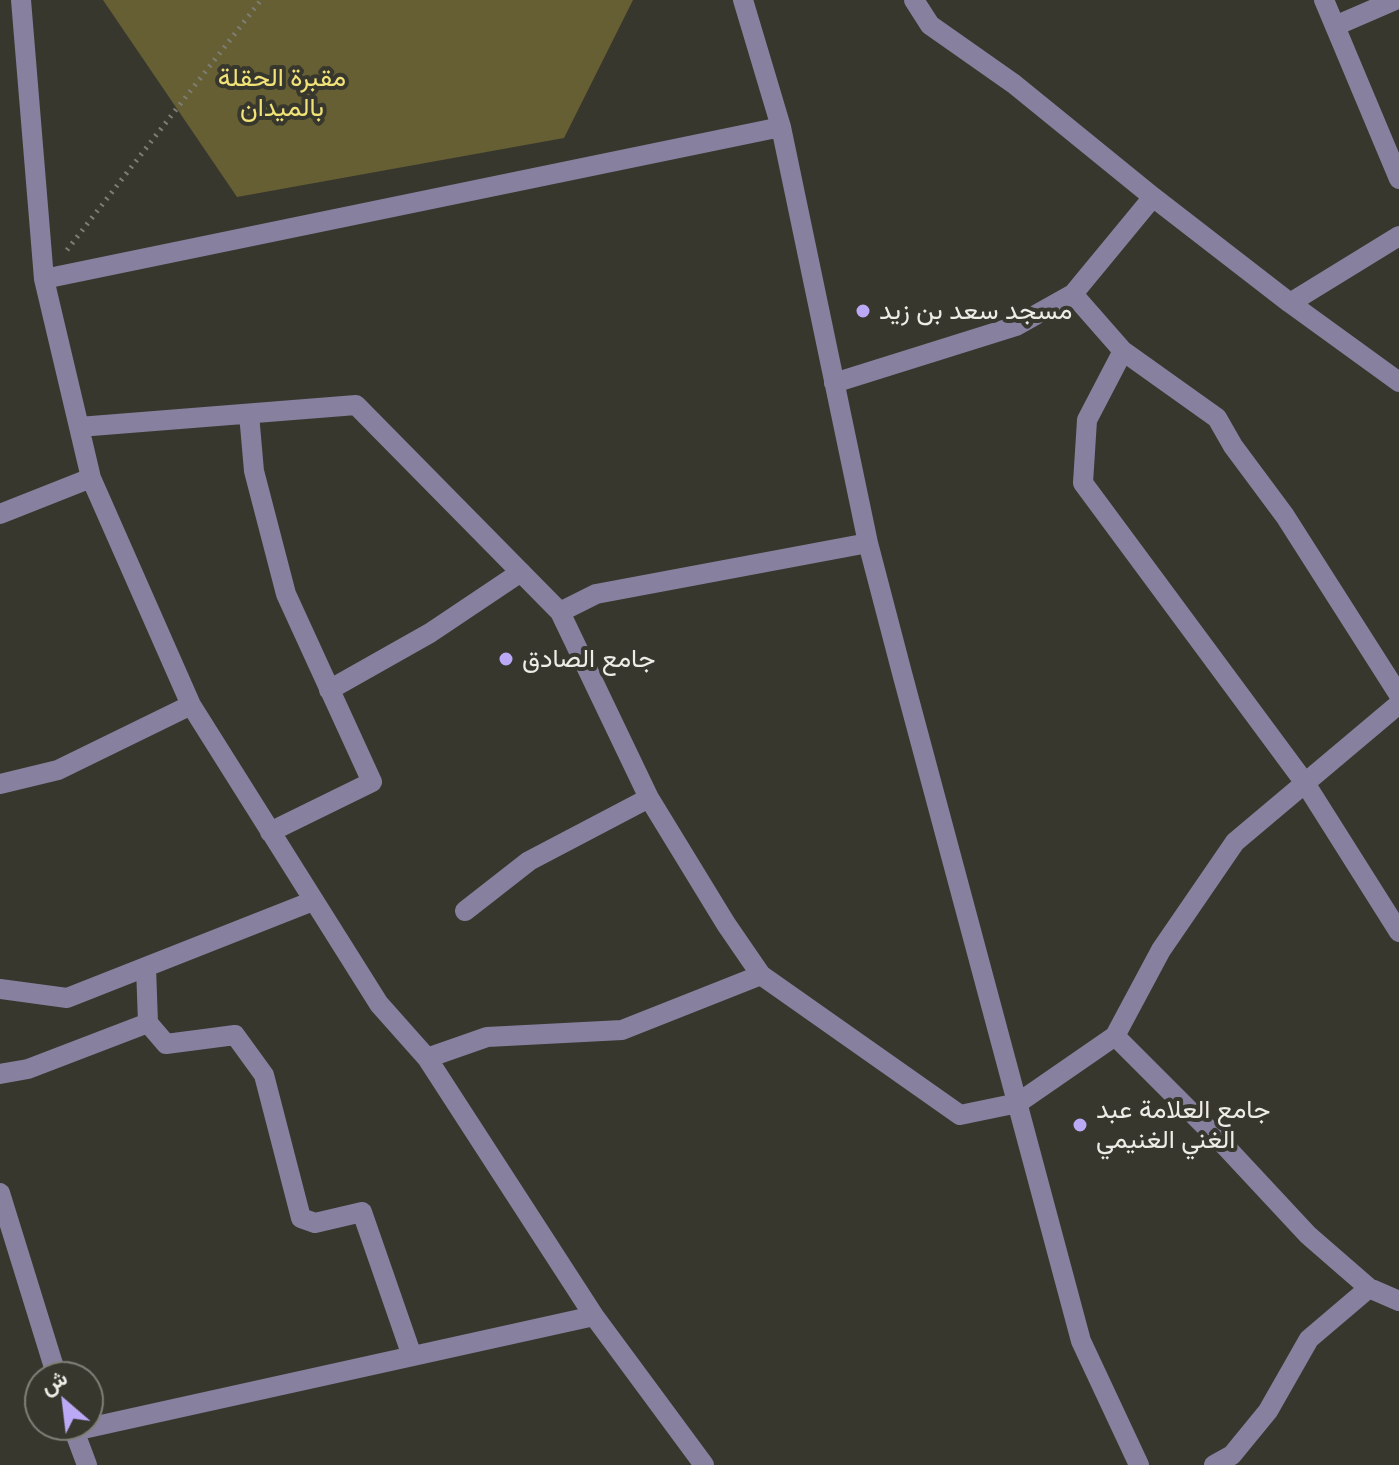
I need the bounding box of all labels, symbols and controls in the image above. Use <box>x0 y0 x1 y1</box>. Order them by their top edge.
park label: مقبرة الحقلة بالميدان <box>218 62 346 124</box>
place label: مسجد سعد بن زيد <box>879 295 1072 327</box>
marker: مسجد سعد بن زيد <box>854 302 872 320</box>
place label: جامع الصادق <box>522 643 655 675</box>
marker: جامع الصادق <box>497 650 515 668</box>
place label: جامع العلامة عبد الغني الغنيمي <box>1096 1094 1271 1156</box>
marker: جامع العلامة عبد الغني الغنيمي <box>1071 1116 1089 1134</box>
north arrow <box>24 1361 104 1441</box>
text: ش <box>35 1363 71 1399</box>

